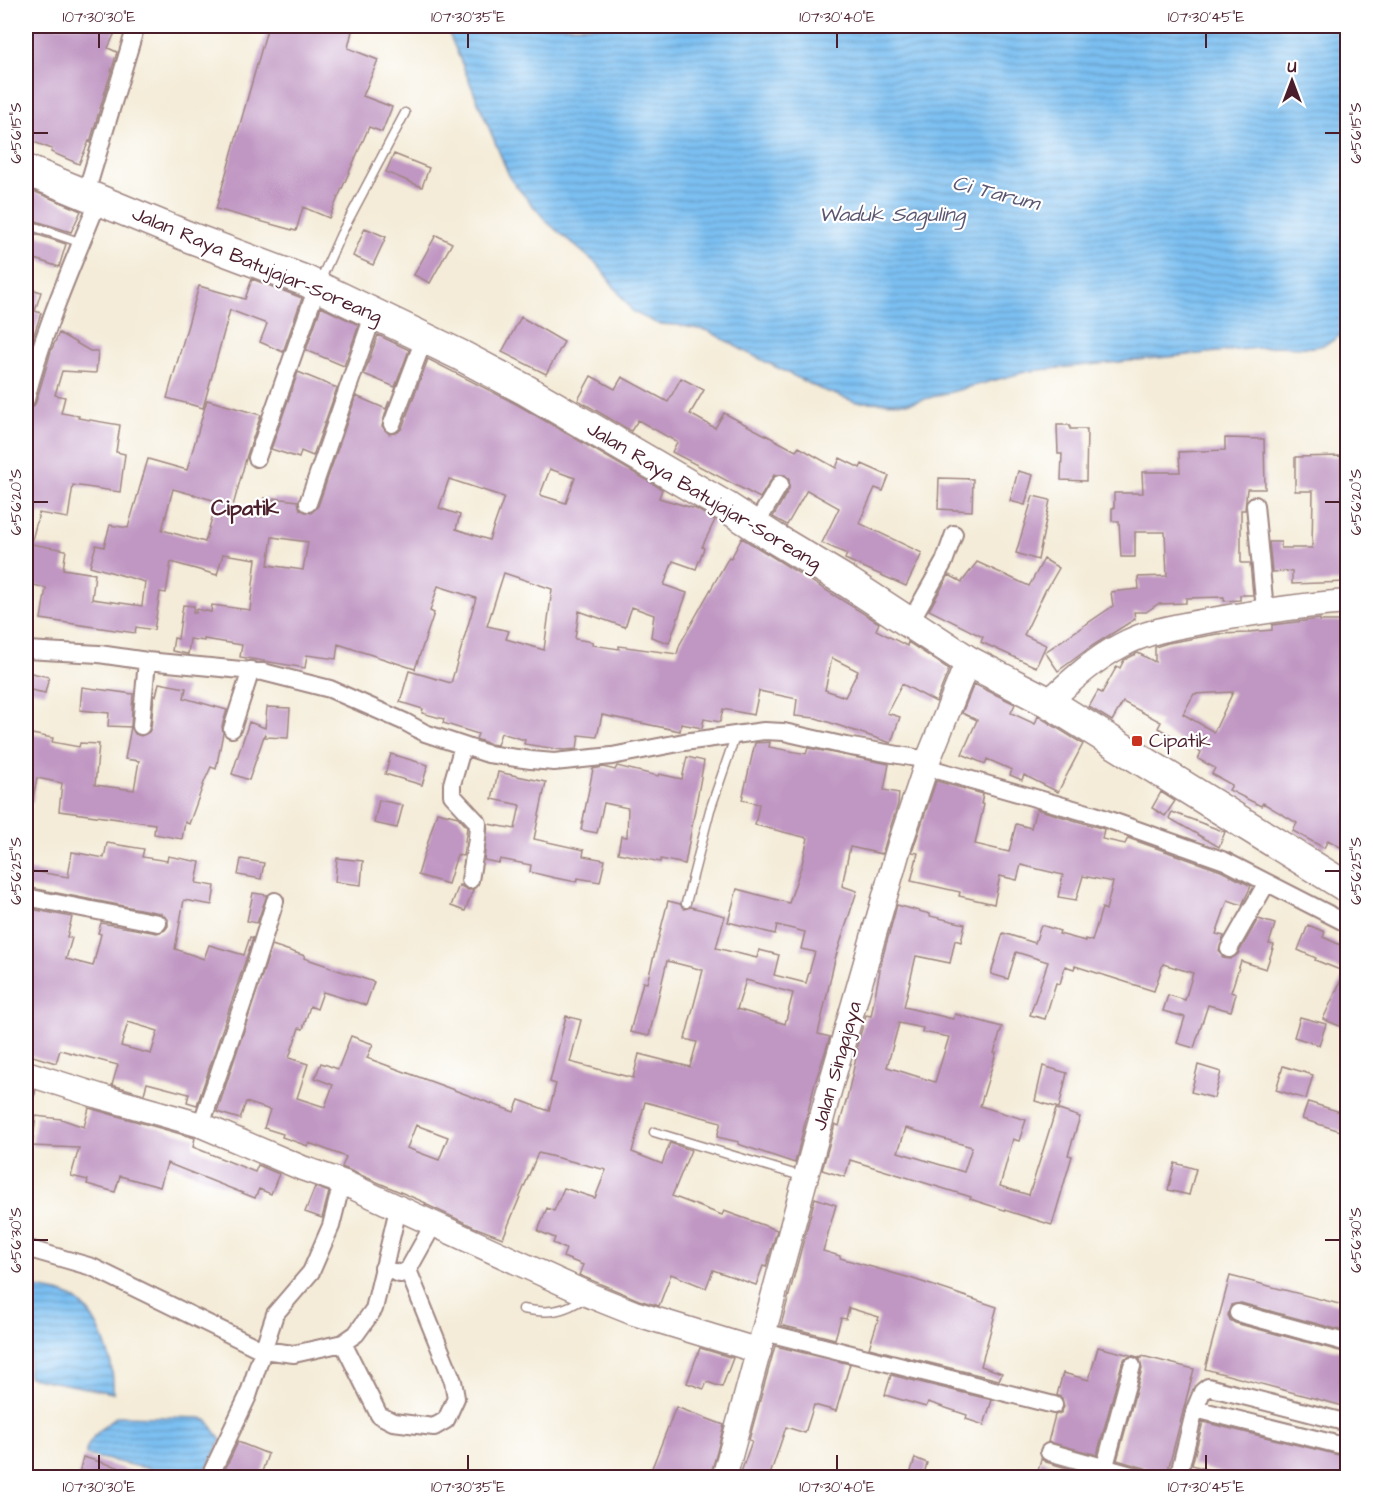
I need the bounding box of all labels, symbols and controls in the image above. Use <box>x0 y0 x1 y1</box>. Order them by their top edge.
text: 107°30'30"E <box>63 7 136 28</box>
text: 107°30'35"E <box>431 7 505 28</box>
text: 107°30'40"E <box>799 7 875 28</box>
text: 107°30'45"E <box>1168 7 1244 28</box>
north arrow <box>1262 51 1322 111</box>
text: U <box>1288 56 1297 78</box>
text: 6°56'15"S <box>6 102 27 163</box>
text: 6°56'15"S <box>1346 102 1367 163</box>
water label: Ci Tarum <box>949 168 1045 218</box>
street label: Jalan Raya Batujajar-Soreang <box>127 199 387 331</box>
water label: Waduk Saguling <box>819 200 966 230</box>
street label: Jalan Raya Batujajar-Soreang <box>581 415 827 578</box>
text: 6°56'20"S <box>6 468 27 535</box>
text: 6°56'20"S <box>1346 468 1367 535</box>
district label: Cipatik <box>211 493 280 524</box>
place label: Cipatik <box>1149 727 1211 755</box>
marker: Cipatik <box>1130 734 1144 748</box>
text: 6°56'25"S <box>6 837 27 905</box>
text: 6°56'25"S <box>1346 837 1367 905</box>
street label: Jalan Singajaya <box>805 998 870 1134</box>
text: 6°56'30"S <box>6 1207 27 1273</box>
text: 6°56'30"S <box>1346 1207 1367 1273</box>
text: 107°30'30"E <box>63 1477 136 1498</box>
text: 107°30'35"E <box>431 1477 505 1498</box>
text: 107°30'40"E <box>799 1477 875 1498</box>
text: 107°30'45"E <box>1168 1477 1244 1498</box>

